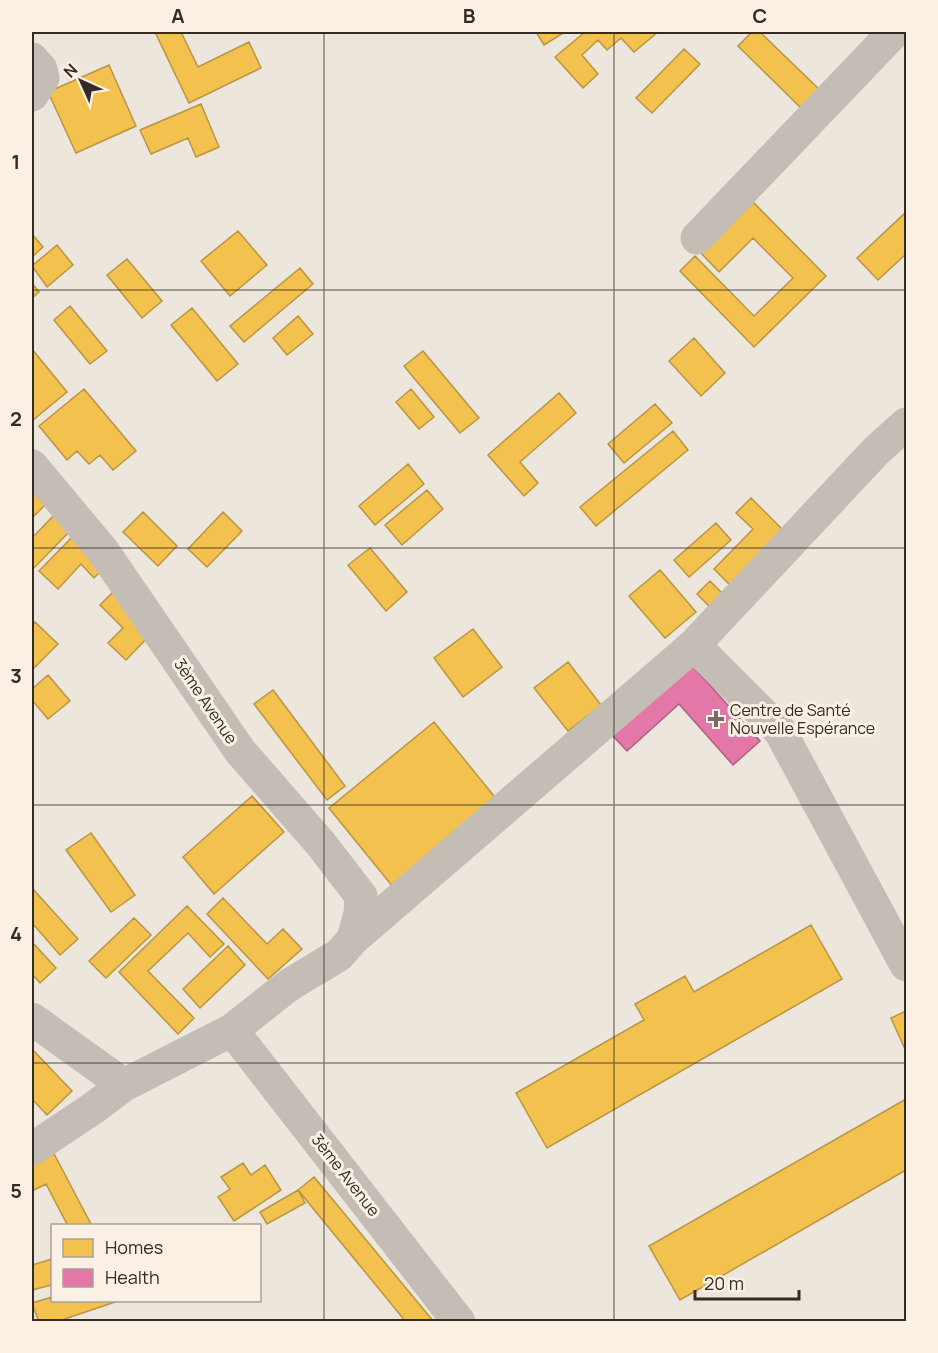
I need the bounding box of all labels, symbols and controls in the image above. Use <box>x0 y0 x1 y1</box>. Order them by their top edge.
text: A <box>171 2 185 29</box>
text: B <box>463 2 476 29</box>
text: C <box>753 2 767 29</box>
north arrow <box>51 51 111 111</box>
text: N <box>59 59 82 82</box>
text: 1 <box>12 148 20 175</box>
text: 2 <box>10 405 22 432</box>
street label: 3ème Avenue <box>169 654 243 748</box>
text: 3 <box>10 662 22 689</box>
place label: Centre de Santé Nouvelle Espérance <box>730 699 875 739</box>
marker: Centre de Santé Nouvelle Espérance <box>707 710 725 728</box>
text: 4 <box>10 920 22 947</box>
street label: 3ème Avenue <box>307 1129 385 1221</box>
text: 5 <box>10 1177 22 1204</box>
legend <box>51 1224 261 1302</box>
text: Homes <box>105 1235 163 1259</box>
scale bar <box>695 1263 798 1301</box>
text: Health <box>105 1265 160 1289</box>
text: 20 m <box>704 1271 744 1295</box>

